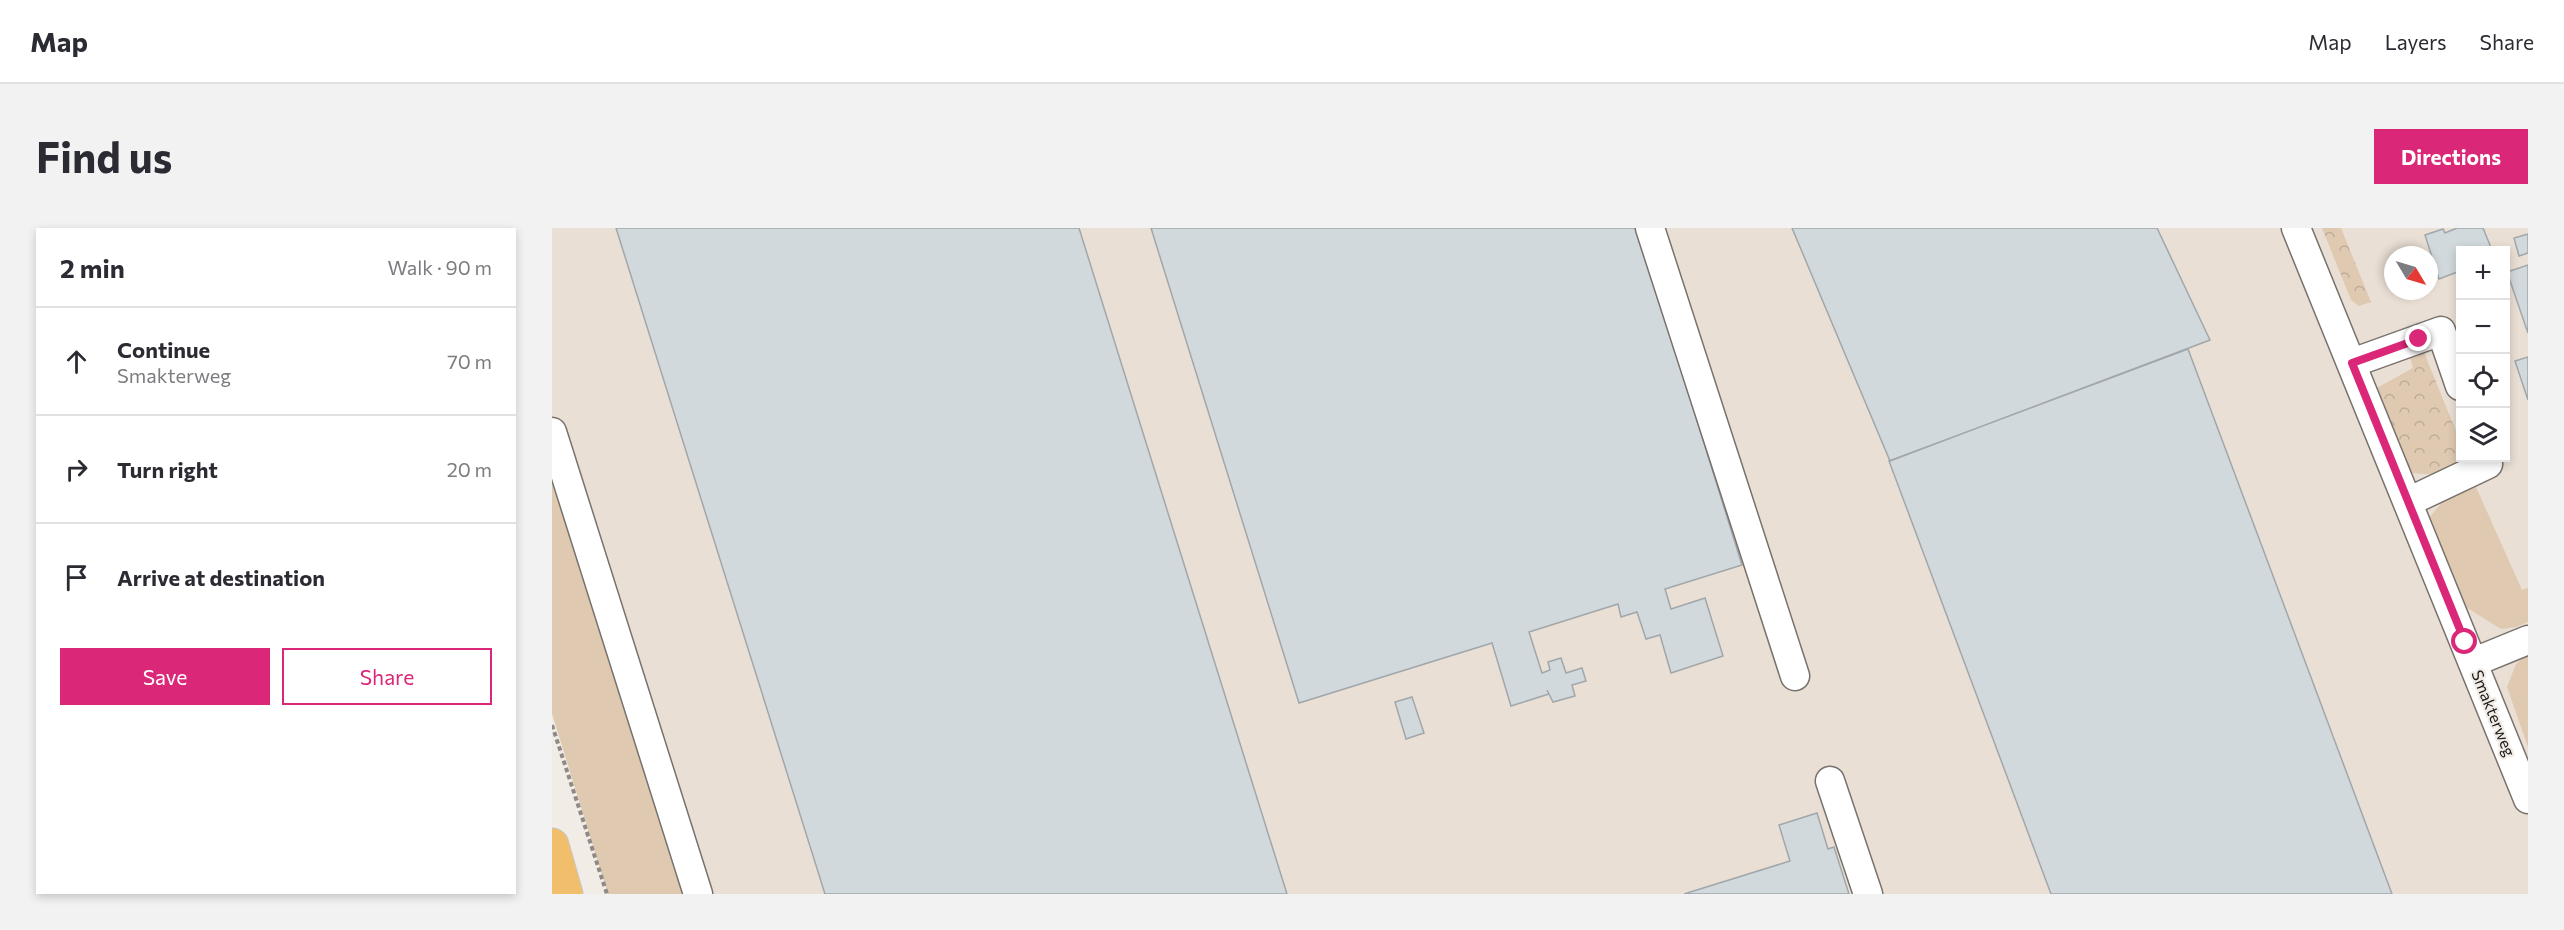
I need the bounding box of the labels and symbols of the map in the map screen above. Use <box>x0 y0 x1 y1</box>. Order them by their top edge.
north arrow <box>2384 246 2438 300</box>
route end <box>2405 325 2431 351</box>
route start <box>2451 628 2477 654</box>
street label: Smakterweg <box>2468 667 2520 759</box>

